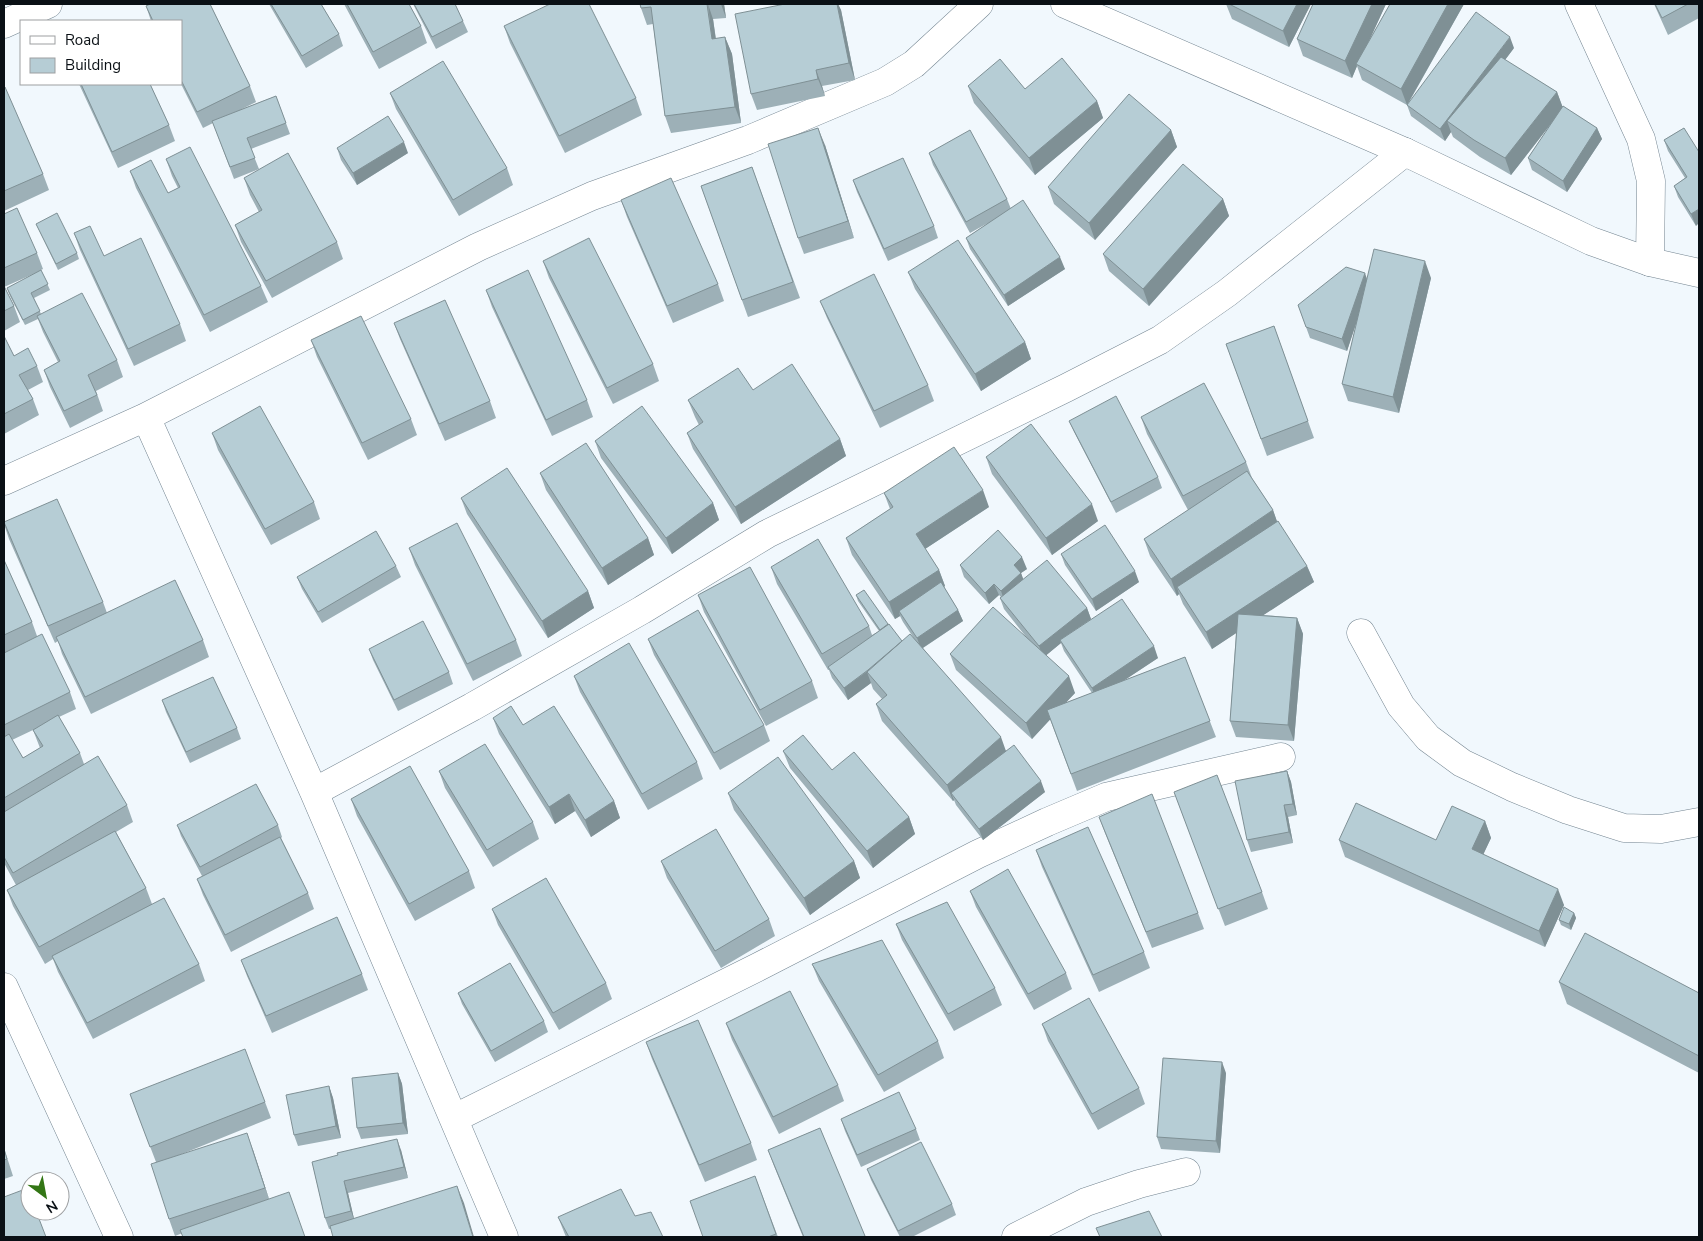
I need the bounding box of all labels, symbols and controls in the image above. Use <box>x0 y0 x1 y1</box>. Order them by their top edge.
legend <box>20 20 182 85</box>
text: Road <box>65 30 100 50</box>
text: Building <box>65 55 121 75</box>
north arrow <box>20 1171 70 1221</box>
text: N <box>42 1196 61 1217</box>

